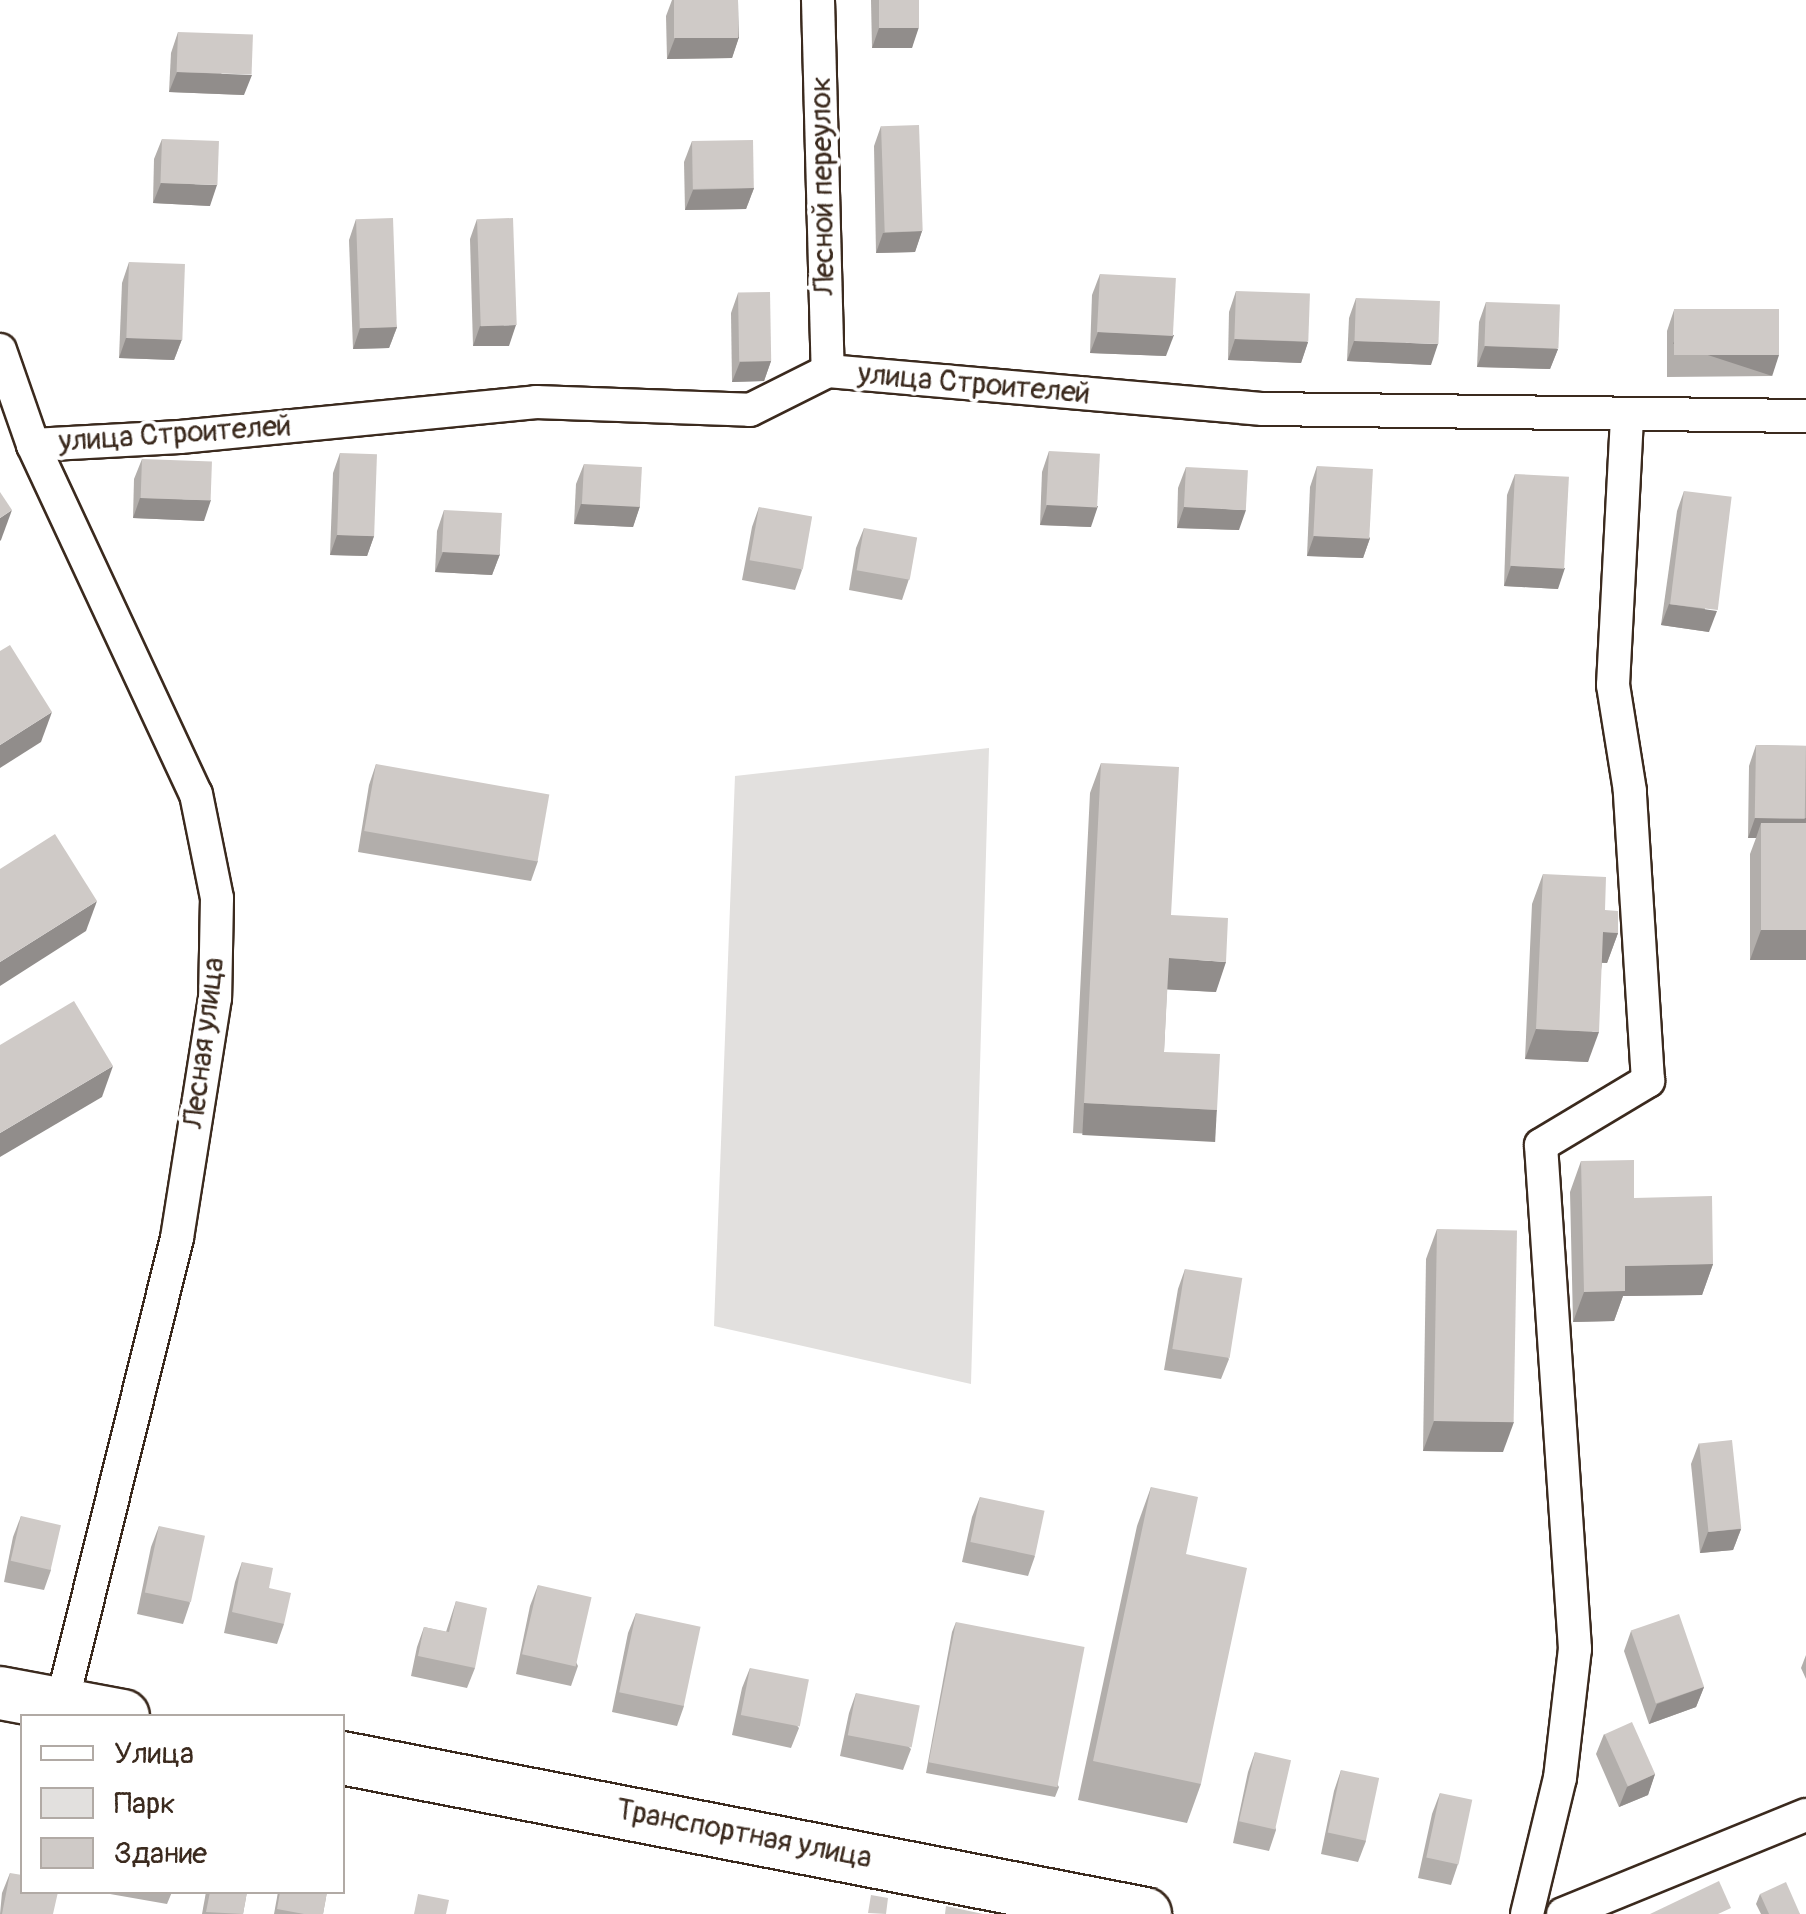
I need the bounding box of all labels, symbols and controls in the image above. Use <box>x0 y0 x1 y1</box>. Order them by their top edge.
street label: Лесной переулок <box>803 76 843 296</box>
street label: улица Строителей <box>856 356 1092 412</box>
street label: улица Строителей <box>57 408 293 460</box>
street label: Лесная улица <box>176 955 232 1131</box>
legend <box>20 1714 345 1894</box>
text: Улица <box>114 1735 194 1772</box>
text: Парк <box>114 1785 176 1822</box>
street label: Транспортная улица <box>613 1792 875 1876</box>
text: Здание <box>114 1835 207 1872</box>

